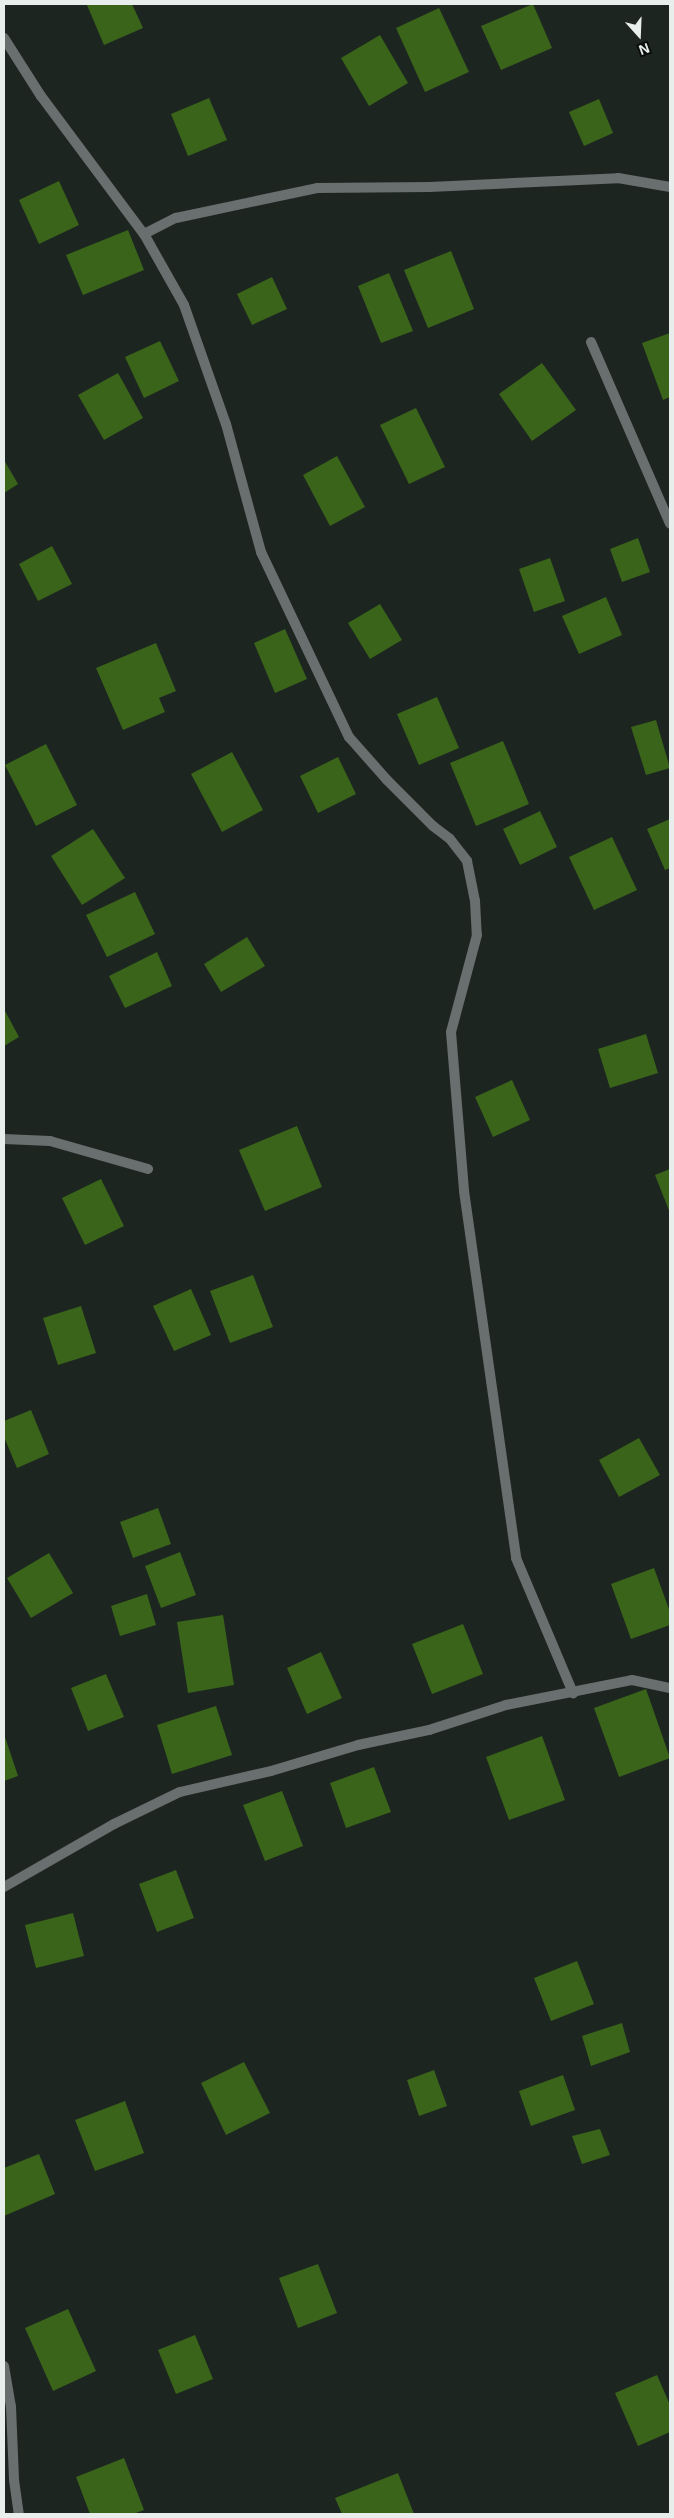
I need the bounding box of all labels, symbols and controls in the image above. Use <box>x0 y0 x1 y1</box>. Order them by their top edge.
north arrow <box>614 10 664 60</box>
text: N <box>637 40 652 58</box>

